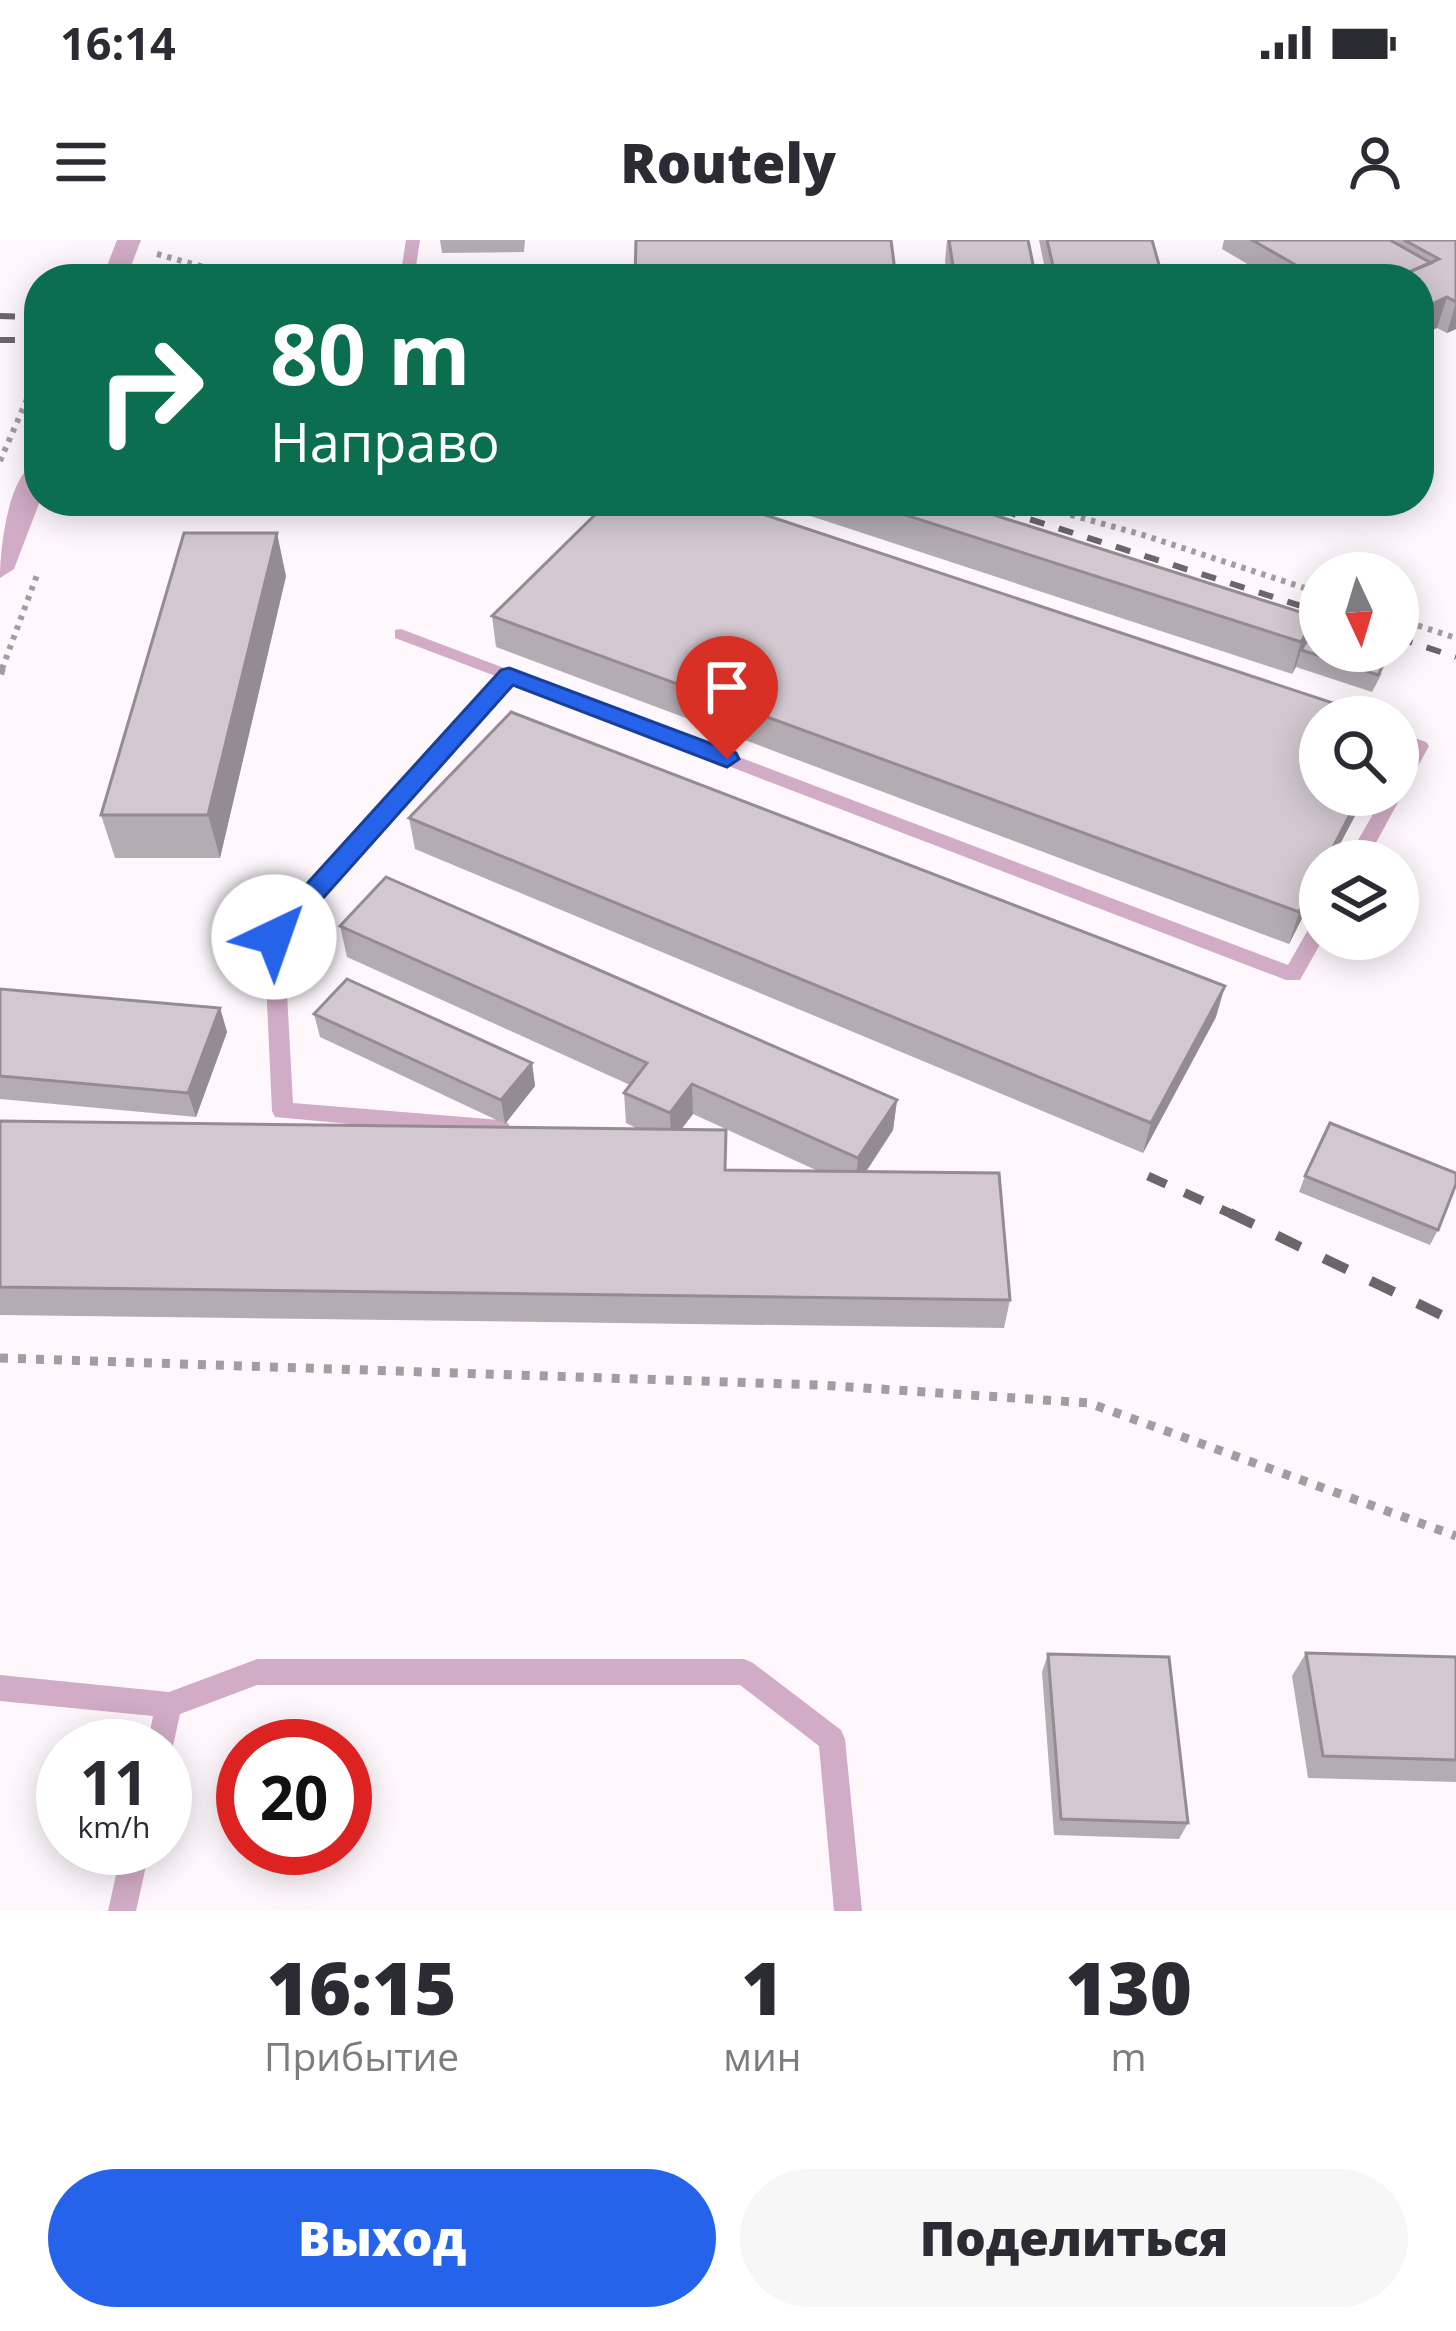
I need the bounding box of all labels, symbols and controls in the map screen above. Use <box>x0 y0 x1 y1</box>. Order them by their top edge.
text: 16:14 <box>60 12 176 73</box>
text: Routely <box>620 125 836 199</box>
icon: menu <box>48 129 114 195</box>
icon: person <box>1342 129 1408 195</box>
text: 80 m <box>270 295 470 410</box>
icon: right <box>72 312 228 468</box>
text: Направо <box>270 404 500 478</box>
north arrow <box>1299 552 1419 672</box>
map controls <box>1299 552 1419 960</box>
pin <box>676 636 778 759</box>
icon: arrive <box>694 654 760 720</box>
button: search <box>1299 696 1419 816</box>
button: layers <box>1299 840 1419 960</box>
position arrow <box>211 874 337 1000</box>
speed limit sign: 20 <box>216 1719 372 1875</box>
text: 11 <box>80 1741 148 1823</box>
text: km/h <box>78 1806 150 1847</box>
text: 16:15 <box>267 1938 456 2036</box>
text: 1 <box>741 1938 783 2036</box>
text: 130 <box>1065 1938 1192 2036</box>
text: Прибытие <box>264 2029 459 2082</box>
text: мин <box>723 2029 801 2082</box>
text: m <box>1111 2029 1147 2082</box>
button: Выход <box>48 2169 716 2307</box>
button: Поделиться <box>740 2169 1408 2307</box>

